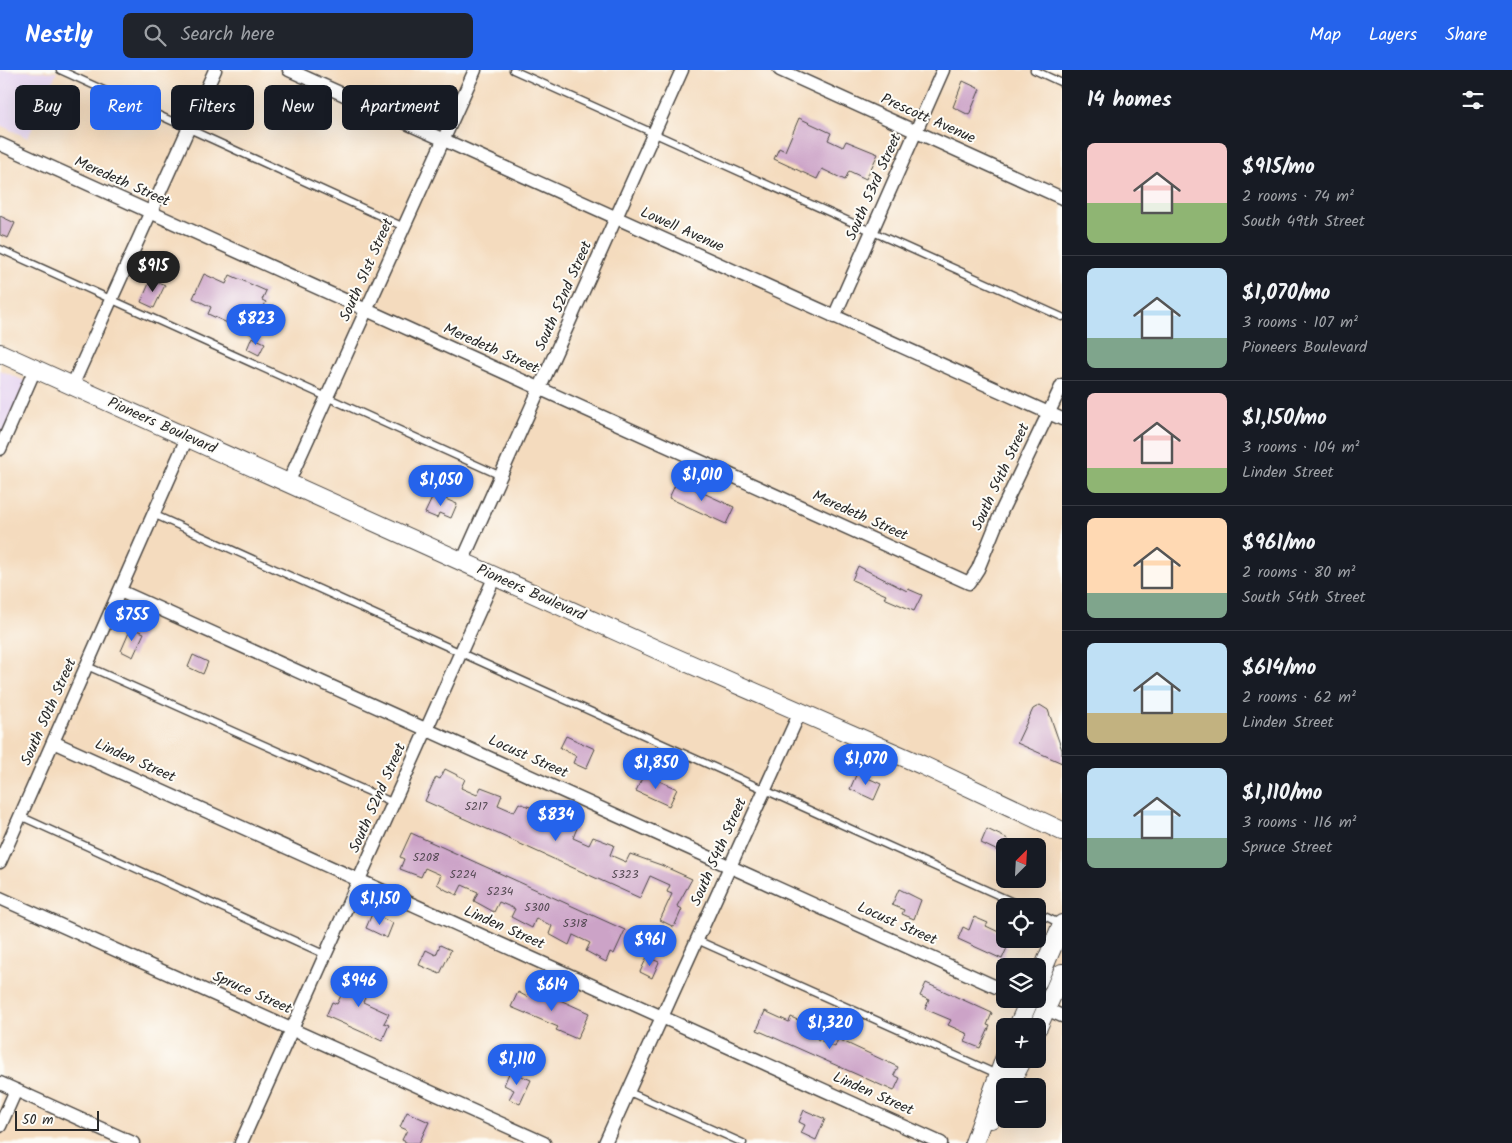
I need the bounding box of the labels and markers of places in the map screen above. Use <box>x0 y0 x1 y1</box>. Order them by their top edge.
pin: $915 <box>123 250 183 293</box>
pin: $823 <box>226 304 286 346</box>
pin: $1,010 <box>661 460 743 502</box>
pin: $1,050 <box>400 464 482 507</box>
pin: $755 <box>102 600 162 642</box>
pin: $1,070 <box>825 744 907 786</box>
pin: $1,850 <box>615 748 697 790</box>
pin: $834 <box>526 800 586 842</box>
pin: $1,150 <box>339 884 421 926</box>
pin: $961 <box>620 924 680 967</box>
pin: $946 <box>329 966 389 1008</box>
pin: $614 <box>522 970 582 1012</box>
pin: $1,320 <box>789 1008 871 1050</box>
pin: $1,110 <box>476 1044 558 1086</box>

